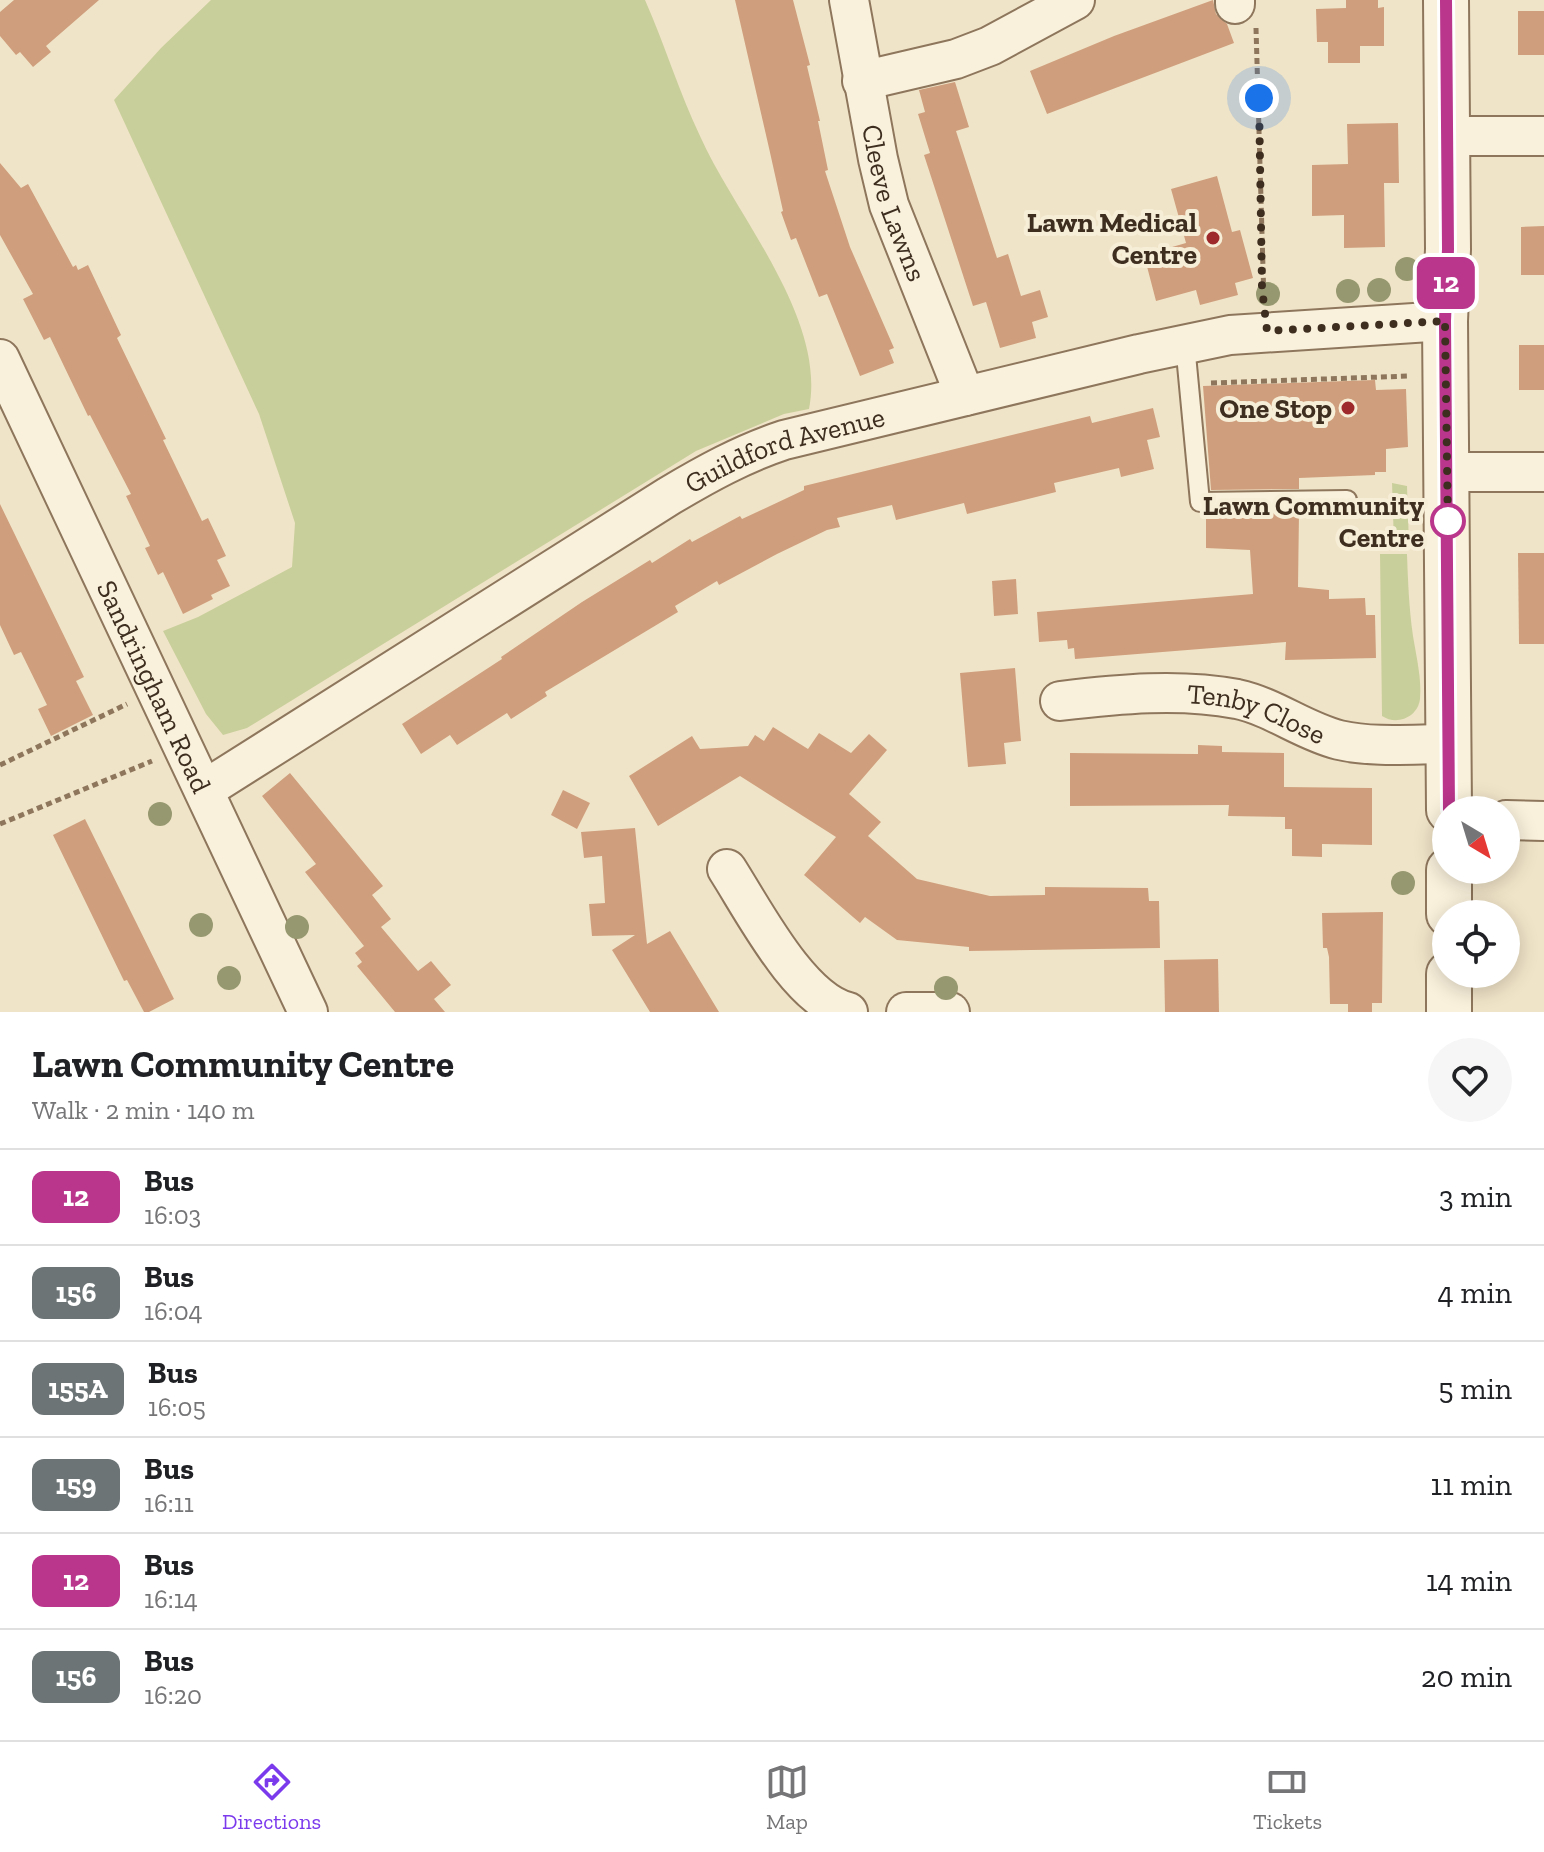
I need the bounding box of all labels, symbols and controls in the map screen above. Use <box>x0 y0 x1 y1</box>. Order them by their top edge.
your location <box>1239 78 1279 118</box>
street label: Cleeve Lawns <box>855 122 934 286</box>
place label: Lawn Medical Centre <box>1027 206 1197 271</box>
marker: Lawn Medical Centre <box>1204 229 1222 247</box>
line badge: 12 <box>1410 257 1482 309</box>
text: 12 <box>1433 266 1459 299</box>
place label: One Stop <box>1219 392 1332 425</box>
marker: One Stop <box>1339 399 1357 417</box>
street label: Guildford Avenue <box>679 400 888 500</box>
place label: Lawn Community Centre <box>1203 489 1424 554</box>
marker: Lawn Community Centre <box>1431 504 1465 538</box>
street label: Sandringham Road <box>90 575 218 798</box>
street label: Tenby Close <box>1186 677 1330 751</box>
north arrow <box>1432 796 1520 884</box>
map controls <box>1432 796 1520 988</box>
button: locate <box>1432 900 1520 988</box>
button: heart <box>1428 1038 1512 1122</box>
text: Lawn Community Centre <box>32 1041 454 1087</box>
text: Walk · 2 min · 140 m <box>32 1094 254 1126</box>
text: Bus <box>144 1163 194 1199</box>
text: 3 min <box>1439 1179 1512 1215</box>
text: 12 <box>63 1180 89 1213</box>
text: 16:03 <box>144 1199 201 1231</box>
text: Bus <box>144 1259 194 1295</box>
text: 4 min <box>1438 1275 1512 1311</box>
text: 156 <box>56 1276 96 1309</box>
text: 16:04 <box>144 1295 203 1327</box>
text: Bus <box>148 1355 198 1391</box>
text: 5 min <box>1438 1371 1512 1407</box>
text: 155A <box>48 1372 108 1405</box>
text: 16:05 <box>148 1391 206 1423</box>
text: Bus <box>144 1451 194 1487</box>
text: 11 min <box>1431 1467 1512 1503</box>
text: 159 <box>56 1468 96 1501</box>
text: 16:11 <box>144 1487 194 1519</box>
text: Bus <box>144 1547 194 1583</box>
text: 14 min <box>1426 1563 1512 1599</box>
text: 12 <box>63 1564 89 1597</box>
text: 16:14 <box>144 1583 198 1615</box>
text: Bus <box>144 1643 194 1679</box>
text: 20 min <box>1421 1659 1512 1695</box>
text: 156 <box>56 1660 96 1693</box>
text: 16:20 <box>144 1679 202 1711</box>
tab: Directions <box>222 1760 321 1835</box>
tab: Map <box>765 1760 809 1835</box>
tab: Tickets <box>1253 1760 1322 1835</box>

